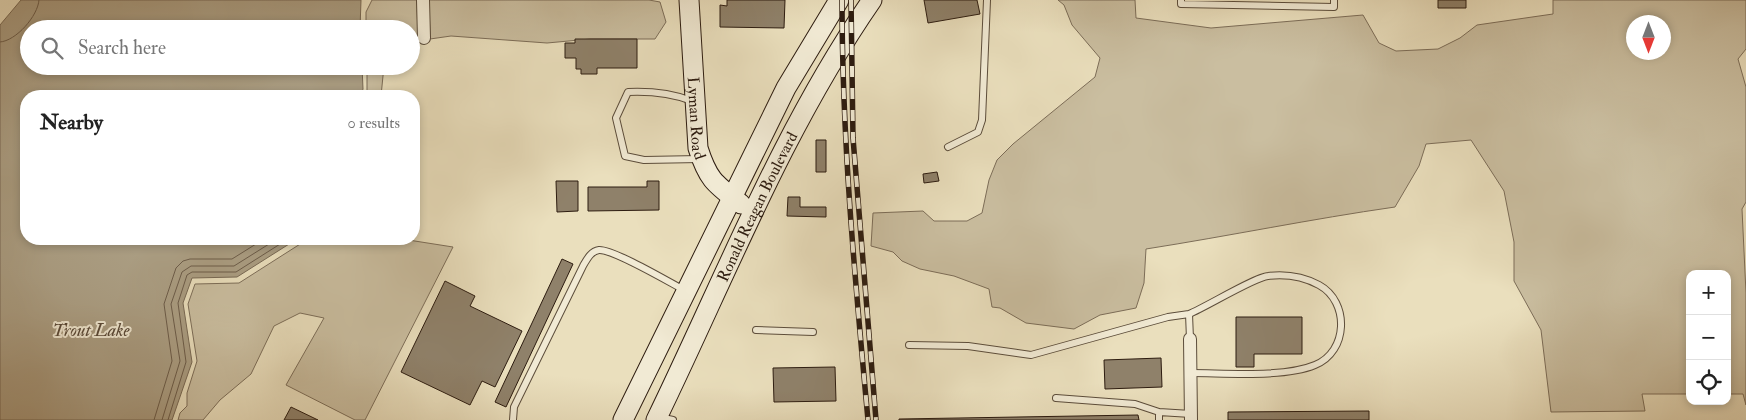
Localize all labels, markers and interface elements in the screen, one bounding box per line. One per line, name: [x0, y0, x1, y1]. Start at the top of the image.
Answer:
north arrow: [1626, 15, 1671, 60]
search box: [20, 20, 420, 75]
icon: search: [38, 34, 66, 62]
text: Search here: [78, 36, 166, 60]
street label: Lyman Road: [683, 76, 710, 162]
text: Nearby: [40, 109, 103, 136]
text: 0 results: [347, 113, 400, 133]
street label: Ronald Reagan Boulevard: [713, 128, 802, 285]
map controls: [1686, 270, 1731, 405]
button: +: [1686, 270, 1731, 315]
button: −: [1686, 315, 1731, 360]
water label: Trout Lake: [53, 319, 130, 342]
button: locate: [1686, 360, 1731, 405]

